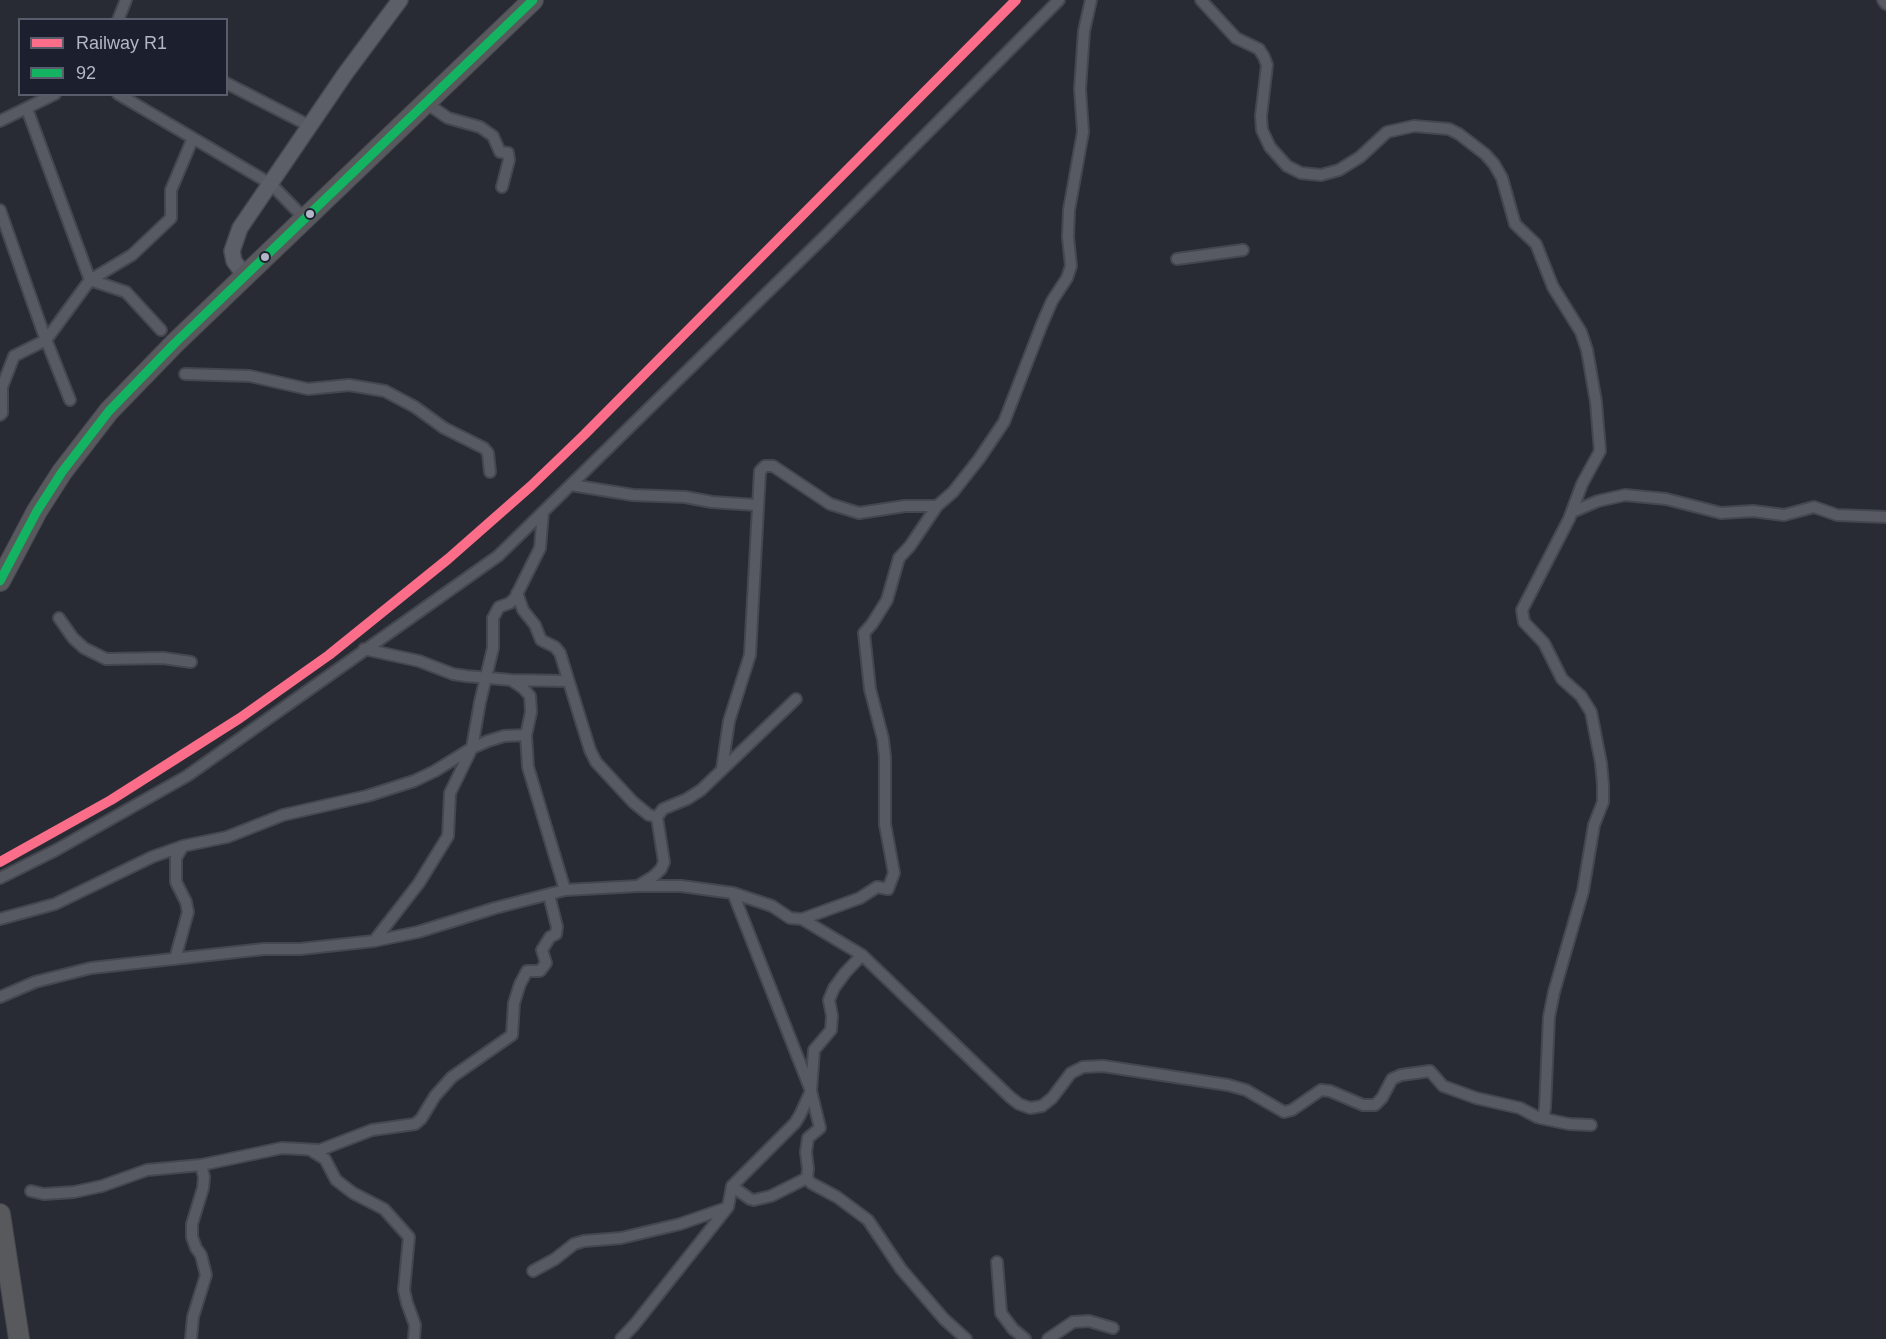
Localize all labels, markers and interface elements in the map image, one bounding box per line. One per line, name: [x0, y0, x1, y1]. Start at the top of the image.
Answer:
legend: [18, 18, 228, 96]
text: Railway R1: [76, 33, 167, 53]
text: 92: [76, 63, 96, 83]
unlabelled marker: [304, 208, 316, 220]
unlabelled marker: [259, 251, 271, 263]

